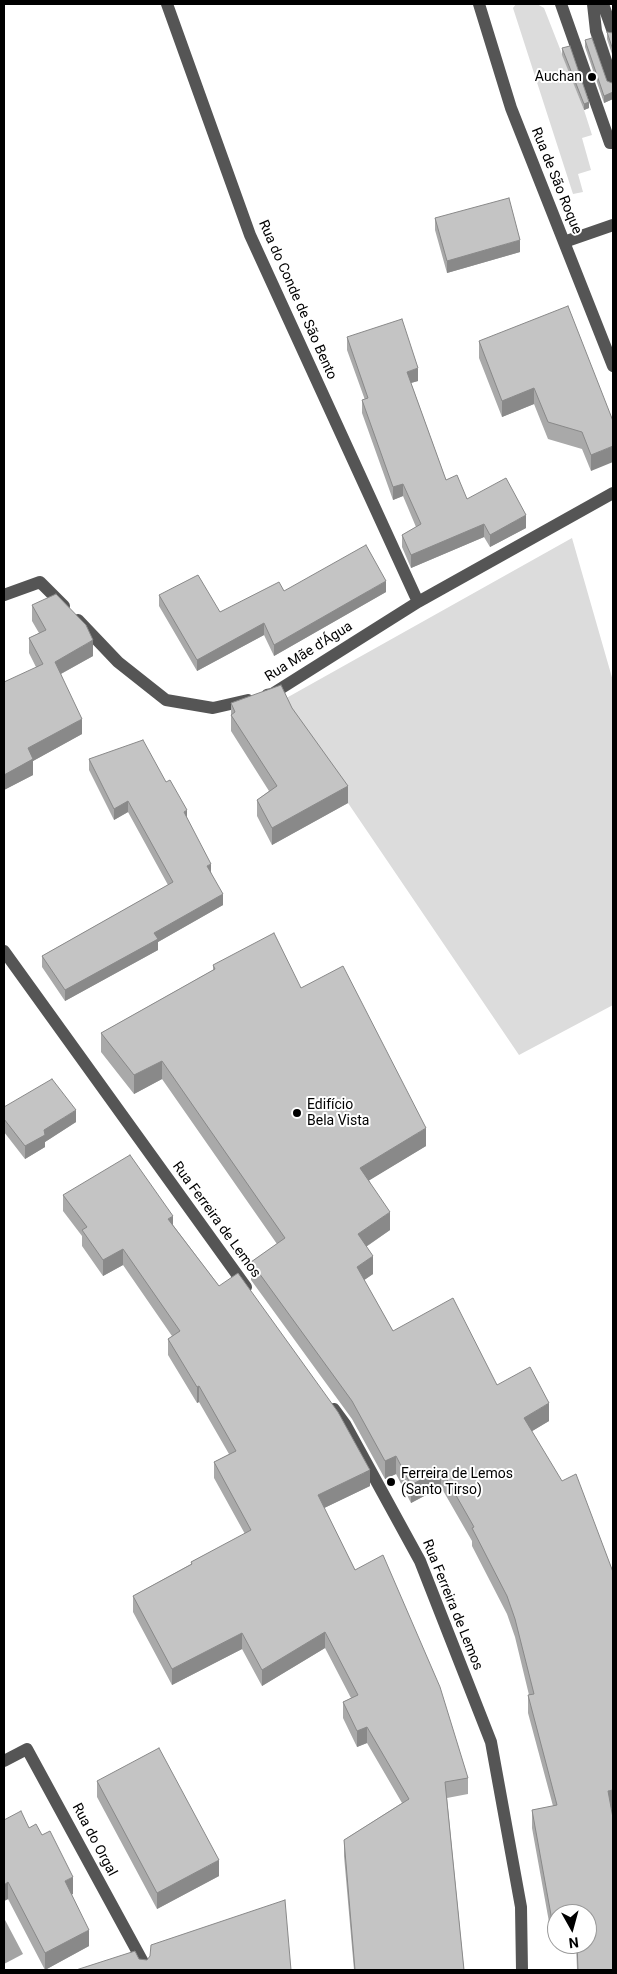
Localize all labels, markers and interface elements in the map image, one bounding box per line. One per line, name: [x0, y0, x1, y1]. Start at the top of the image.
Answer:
place label: Auchan: [535, 69, 582, 85]
marker: Auchan: [586, 71, 598, 83]
street label: Rua de São Roque: [527, 125, 585, 237]
street label: Rua do Conde de São Bento: [254, 218, 340, 382]
street label: Rua Mãe d'Água: [262, 618, 356, 686]
place label: Edifício Bela Vista: [307, 1097, 369, 1130]
marker: Edifício Bela Vista: [291, 1107, 303, 1119]
street label: Rua Ferreira de Lemos: [168, 1159, 264, 1281]
place label: Ferreira de Lemos (Santo Tirso): [401, 1466, 513, 1498]
marker: Ferreira de Lemos (Santo Tirso): [385, 1476, 397, 1488]
street label: Rua Ferreira de Lemos: [418, 1537, 486, 1673]
street label: Rua do Orgal: [68, 1801, 120, 1879]
north arrow: [547, 1904, 597, 1954]
text: N: [568, 1934, 580, 1951]

